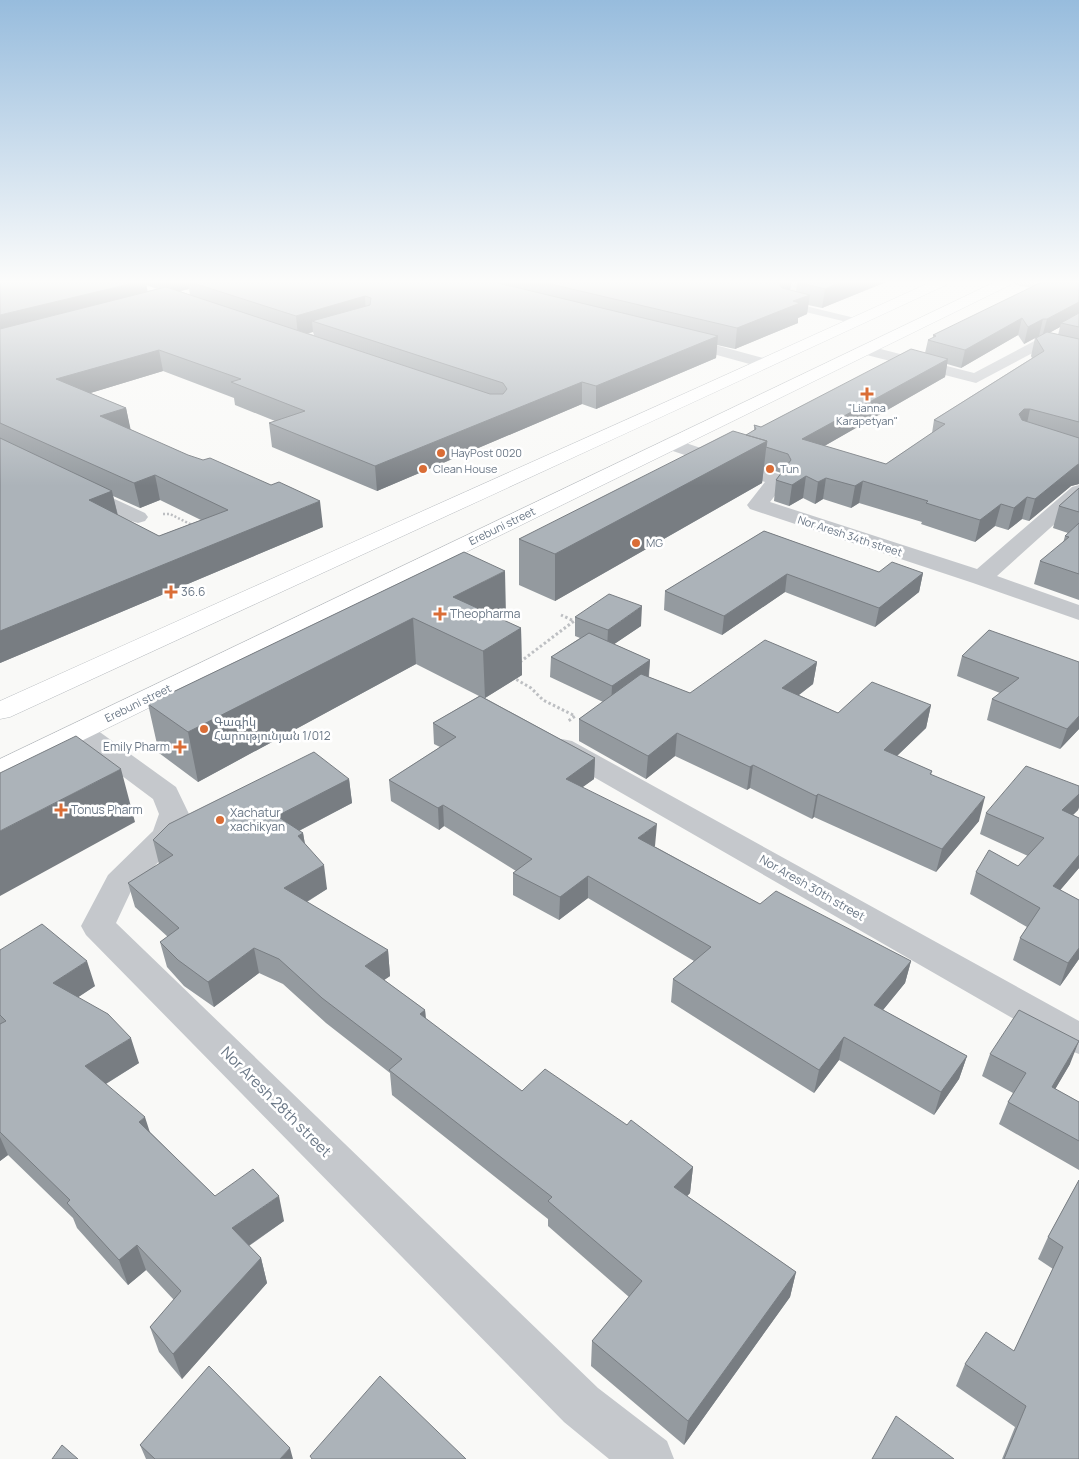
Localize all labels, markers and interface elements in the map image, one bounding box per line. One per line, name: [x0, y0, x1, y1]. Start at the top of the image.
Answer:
marker: "Lianna Karapetyan": [861, 388, 873, 400]
place label: "Lianna Karapetyan": [836, 400, 898, 428]
place label: HayPost 0020: [451, 445, 522, 460]
marker: HayPost 0020: [435, 447, 447, 459]
place label: Clean House: [433, 461, 498, 476]
place label: Tun: [780, 461, 799, 476]
marker: Clean House: [417, 463, 429, 475]
marker: Tun: [764, 463, 776, 475]
street label: Erebuni street: [466, 503, 538, 548]
street label: Nor Aresh 34th street: [796, 512, 904, 559]
place label: MG: [646, 535, 663, 550]
marker: MG: [630, 537, 642, 549]
place label: 36.6: [181, 583, 206, 600]
marker: 36.6: [165, 586, 177, 598]
place label: Theopharma: [450, 605, 520, 622]
marker: Theopharma: [434, 608, 446, 620]
street label: Erebuni street: [102, 680, 174, 725]
place label: Գագիկ Հարությունյան 1/012: [214, 713, 331, 744]
marker: Գագիկ Հարությունյան 1/012: [198, 723, 210, 735]
place label: Emily Pharm: [103, 738, 170, 755]
marker: Emily Pharm: [174, 741, 186, 753]
place label: Tonus Pharm: [71, 801, 143, 818]
marker: Tonus Pharm: [55, 804, 67, 816]
place label: Xachatur xachikyan: [230, 804, 285, 835]
marker: Xachatur xachikyan: [214, 814, 226, 826]
street label: Nor Aresh 30th street: [756, 850, 868, 925]
street label: Nor Aresh 28th street: [216, 1042, 336, 1162]

